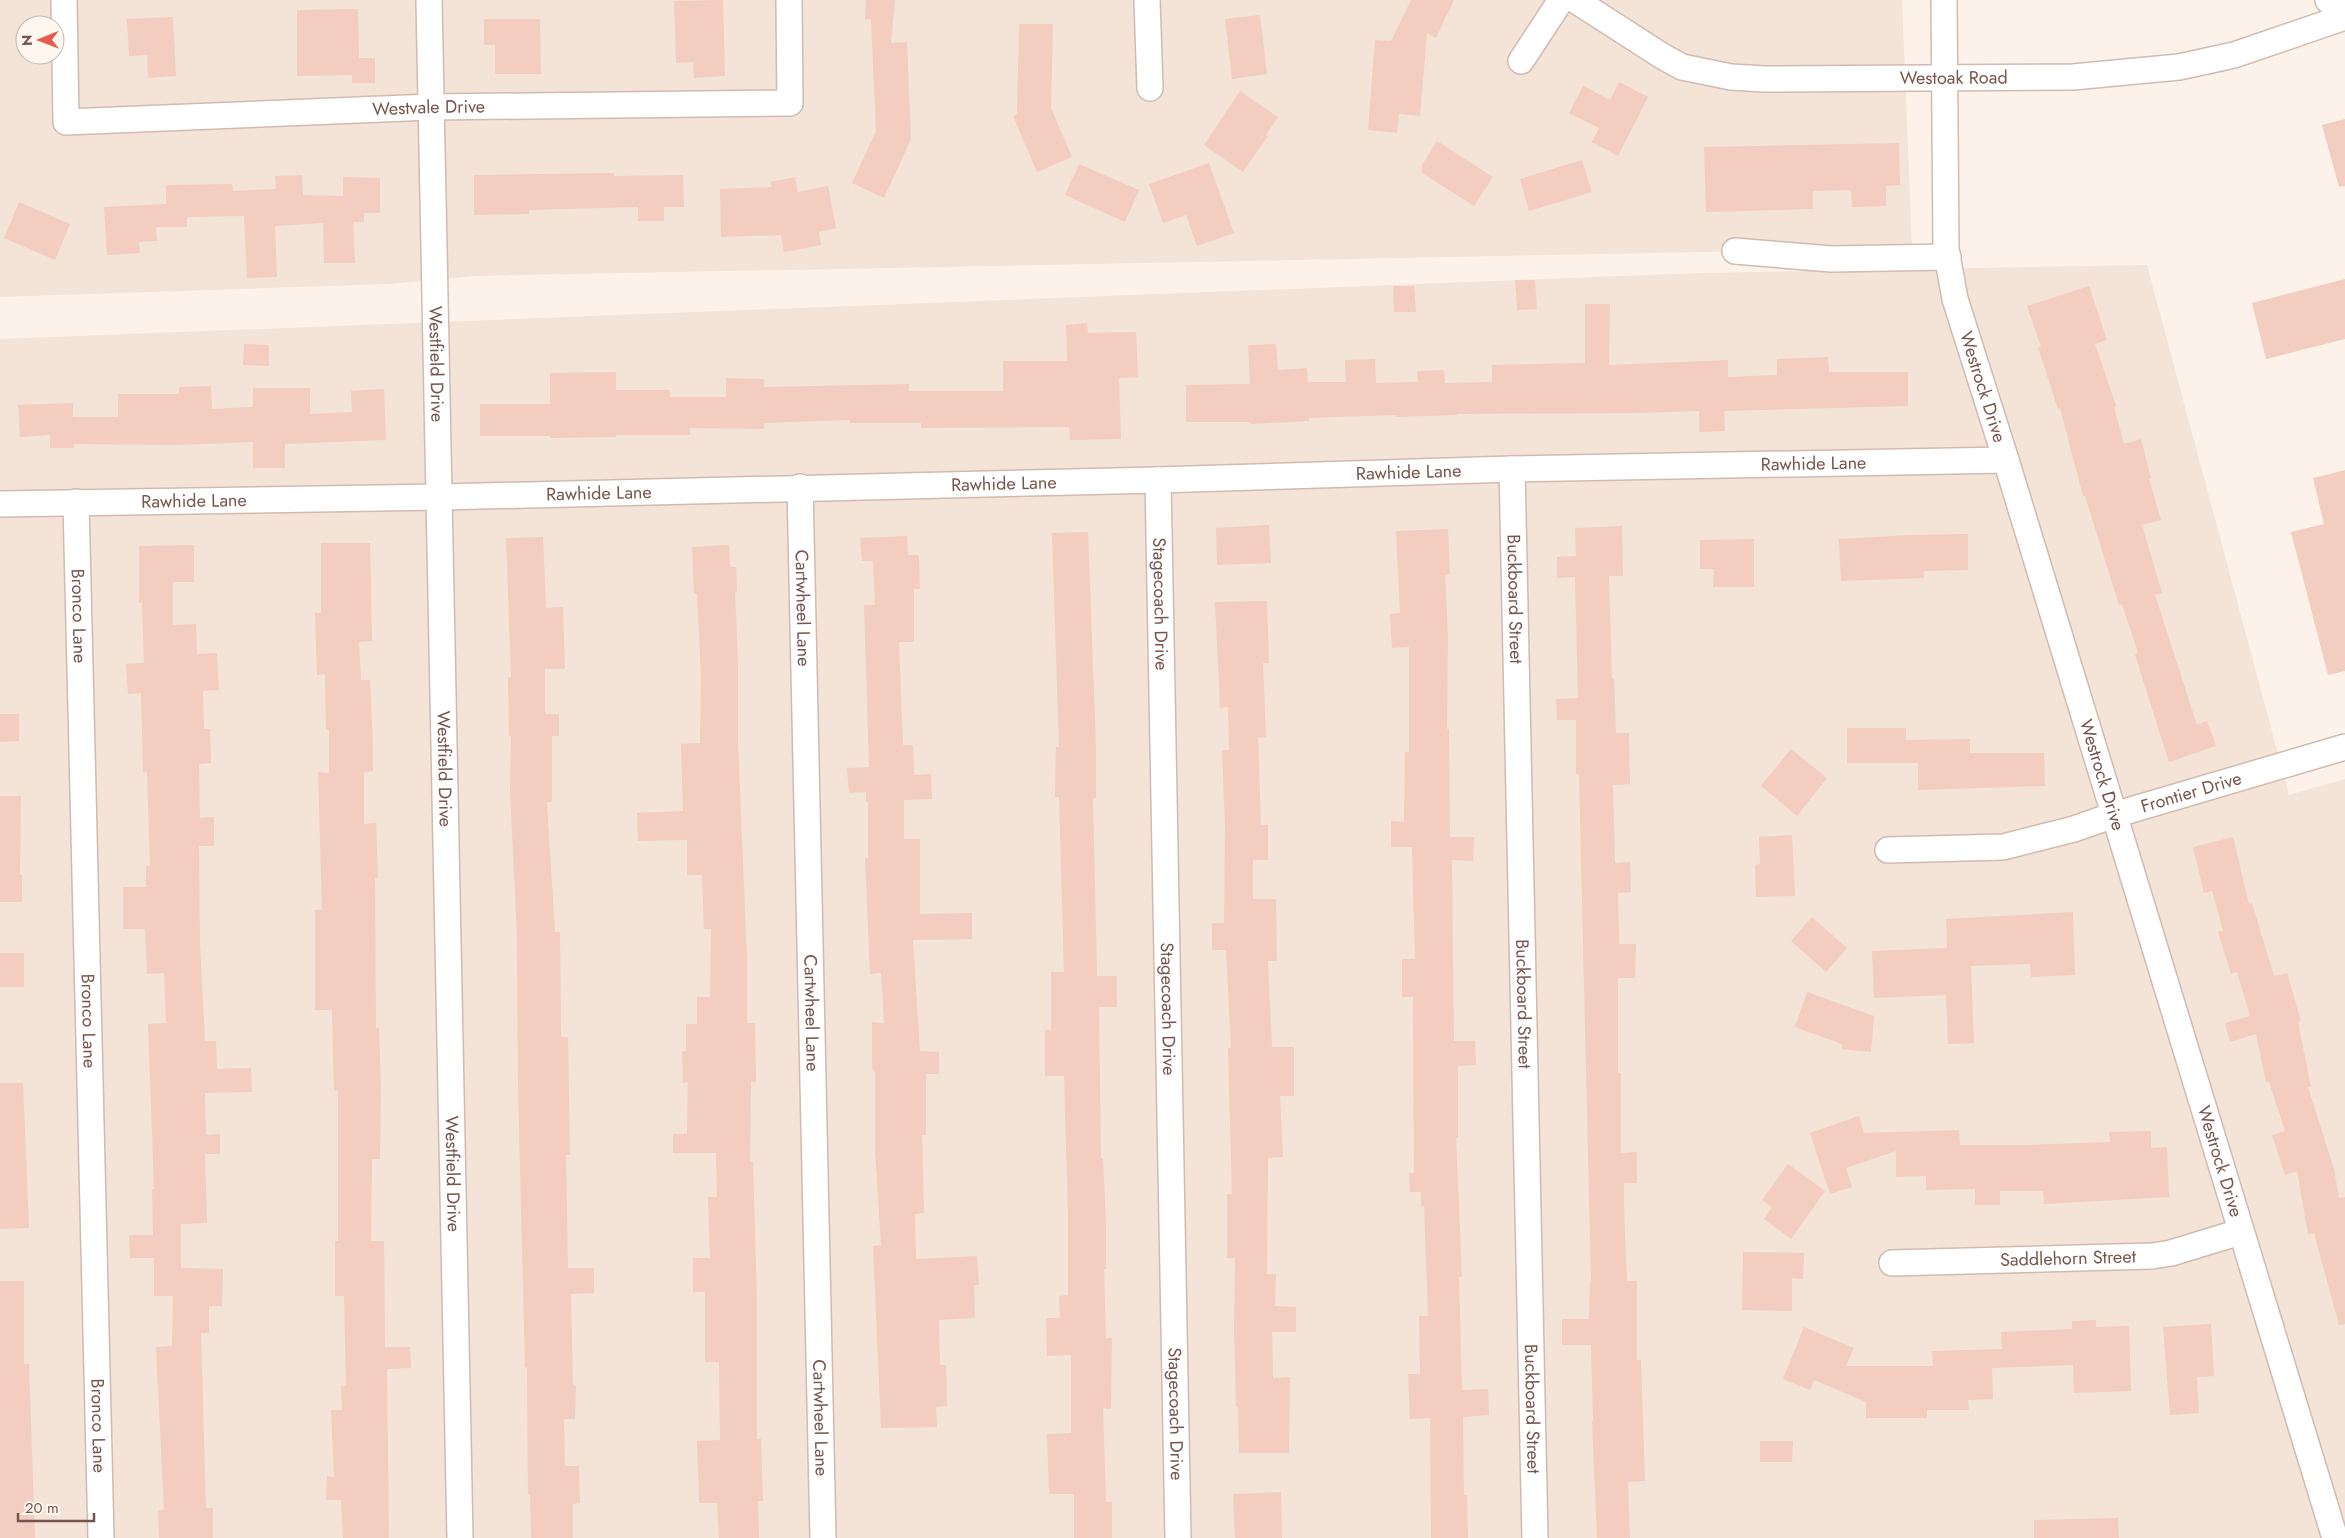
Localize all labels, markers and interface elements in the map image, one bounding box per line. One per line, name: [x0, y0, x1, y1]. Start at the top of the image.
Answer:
north arrow: [15, 15, 65, 65]
text: N: [17, 34, 37, 46]
street label: Westoak Road: [1900, 64, 2008, 91]
street label: Westvale Drive: [372, 93, 485, 122]
street label: Westfield Drive: [422, 306, 451, 422]
street label: Westrock Drive: [1953, 328, 2013, 446]
street label: Rawhide Lane: [1761, 450, 1867, 477]
street label: Rawhide Lane: [1355, 458, 1462, 487]
street label: Rawhide Lane: [951, 469, 1057, 498]
street label: Rawhide Lane: [546, 479, 652, 508]
street label: Rawhide Lane: [141, 487, 247, 515]
street label: Buckboard Street: [1500, 534, 1529, 665]
street label: Stagecoach Drive: [1146, 537, 1175, 671]
street label: Cartwheel Lane: [788, 549, 817, 667]
street label: Bronco Lane: [65, 568, 93, 664]
street label: Westfield Drive: [430, 710, 459, 827]
street label: Westrock Drive: [2073, 716, 2131, 834]
street label: Frontier Drive: [2138, 765, 2245, 819]
street label: Buckboard Street: [1509, 939, 1538, 1070]
street label: Stagecoach Drive: [1154, 942, 1182, 1076]
street label: Cartwheel Lane: [797, 954, 826, 1072]
street label: Bronco Lane: [74, 973, 103, 1068]
street label: Westrock Drive: [2191, 1103, 2249, 1220]
street label: Westfield Drive: [438, 1115, 467, 1232]
street label: Saddlehorn Street: [2000, 1243, 2137, 1273]
street label: Buckboard Street: [1518, 1344, 1547, 1475]
street label: Stagecoach Drive: [1161, 1347, 1190, 1481]
street label: Cartwheel Lane: [806, 1359, 835, 1476]
street label: Bronco Lane: [84, 1378, 112, 1473]
scale bar: [18, 1490, 94, 1522]
text: 20 m: [25, 1497, 59, 1519]

